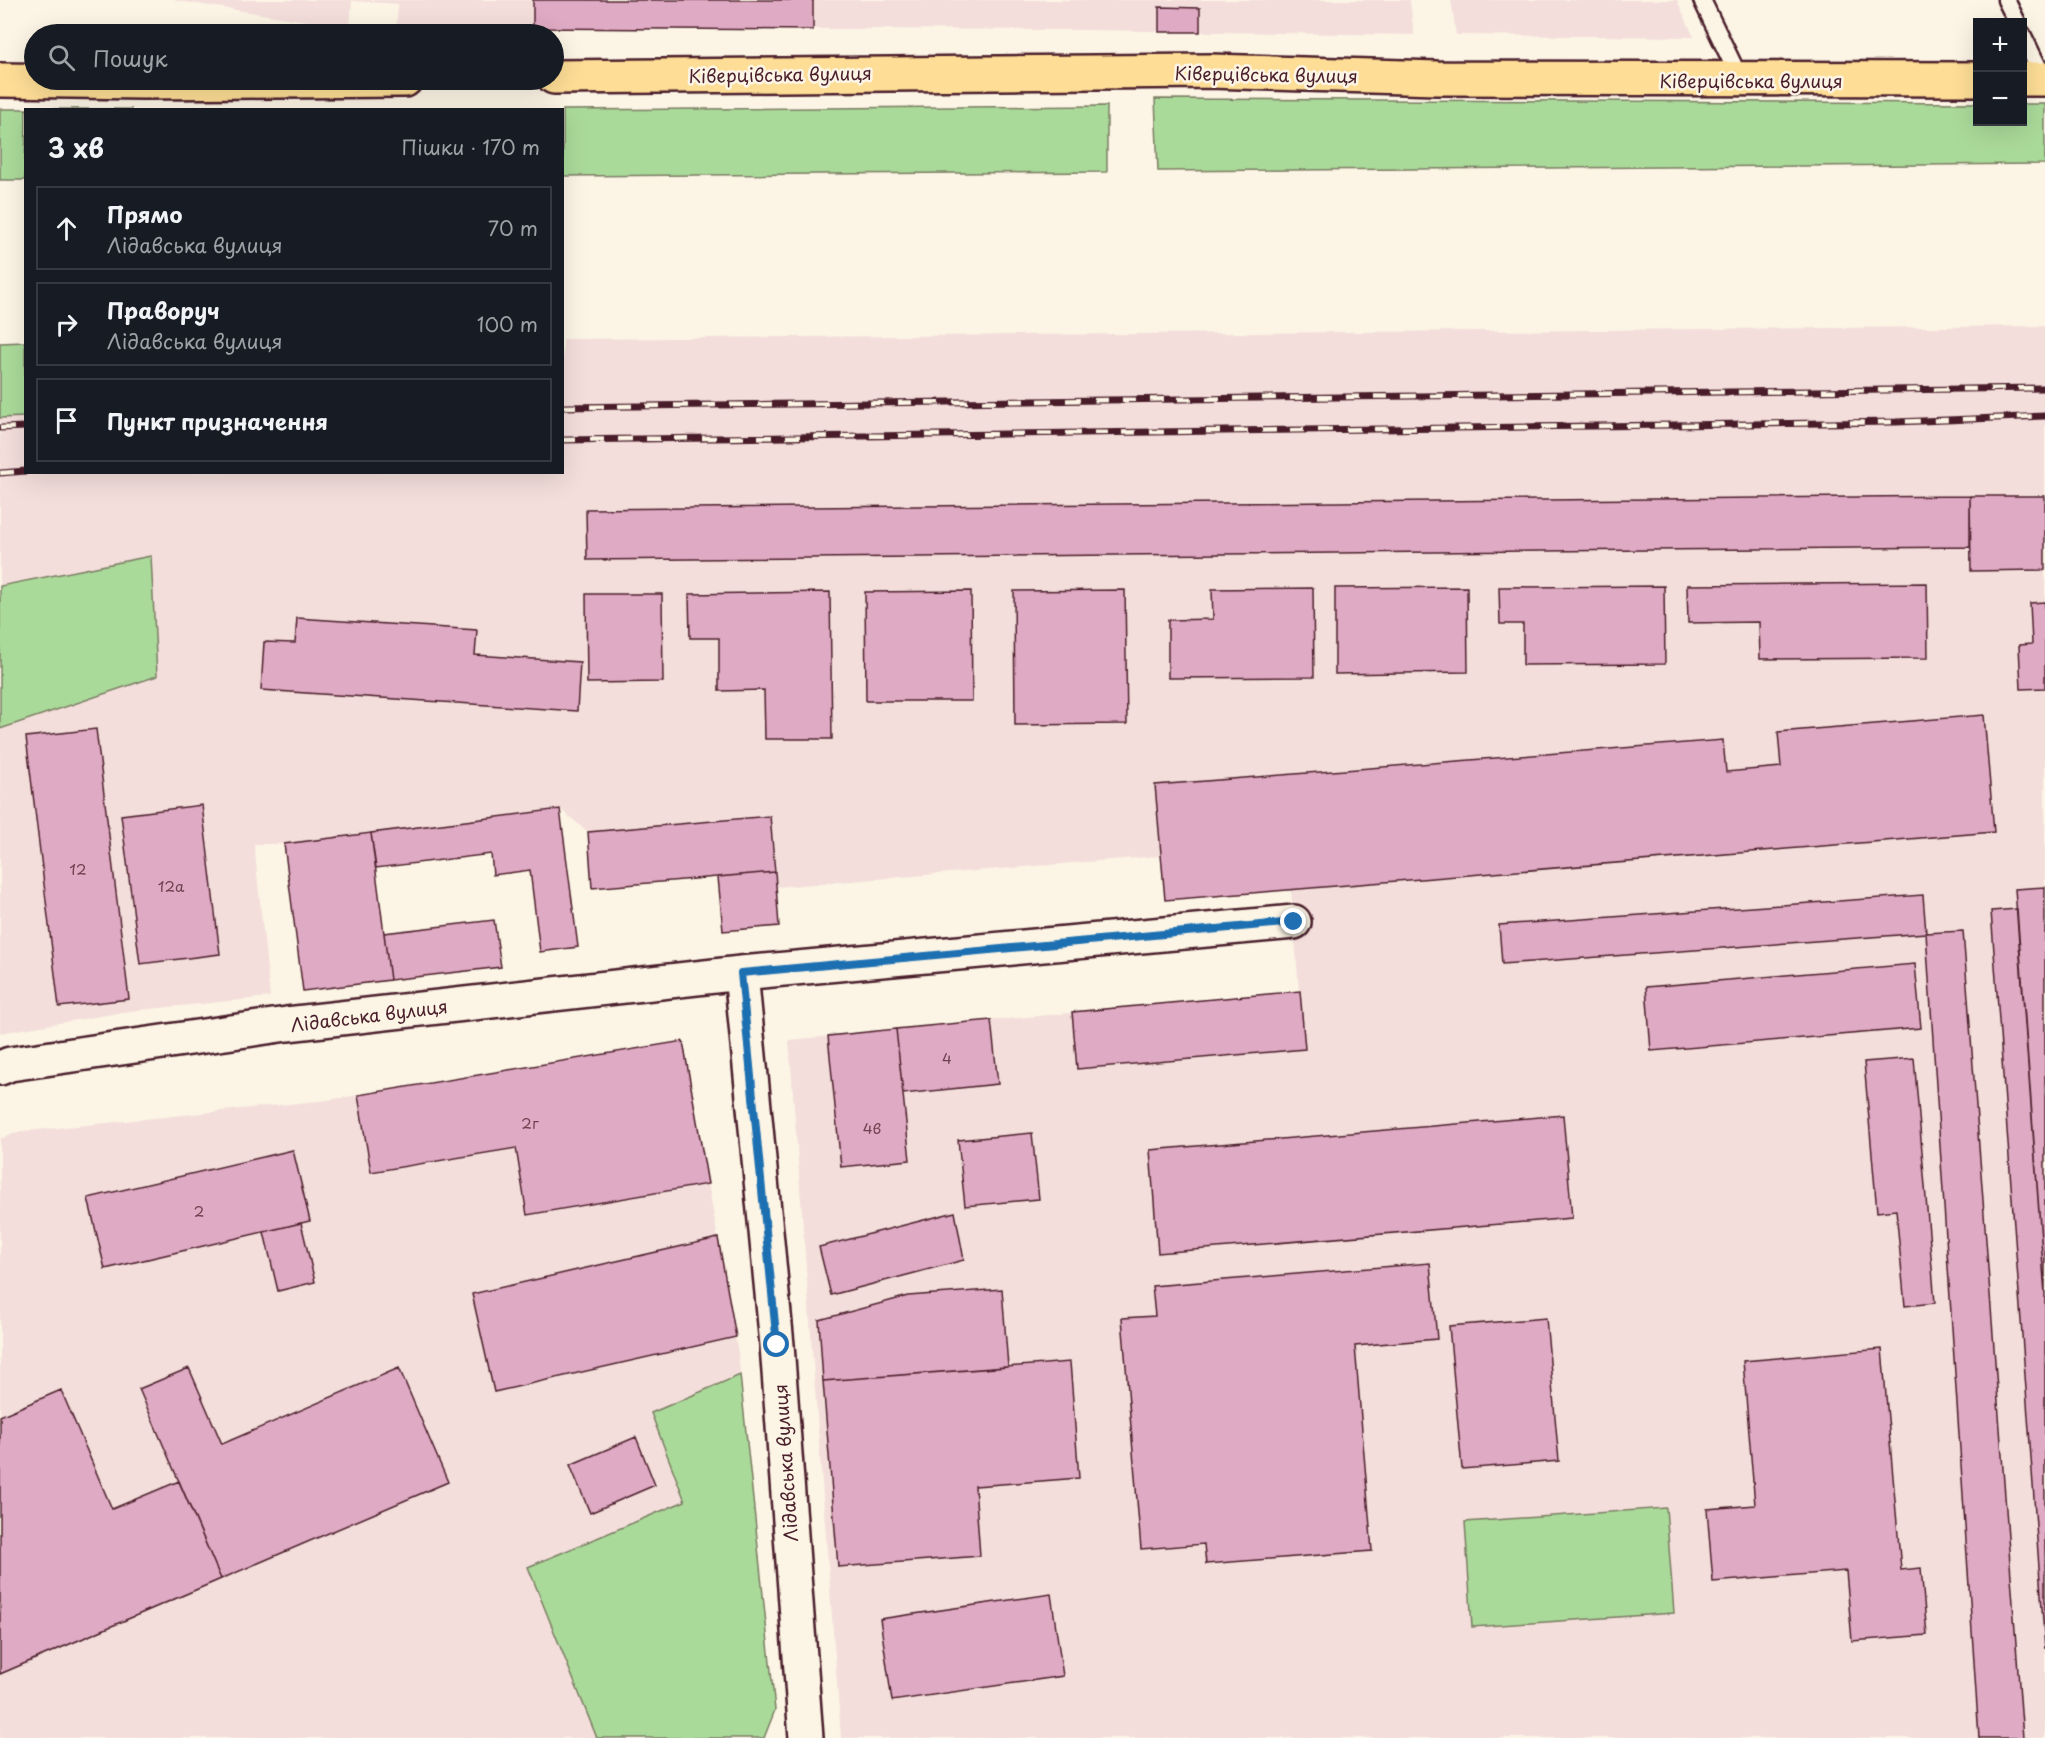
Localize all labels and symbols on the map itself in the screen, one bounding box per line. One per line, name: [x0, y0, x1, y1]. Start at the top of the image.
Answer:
street label: Ківерцівська вулиця: [688, 59, 872, 89]
street label: Ківерцівська вулиця: [1174, 59, 1358, 89]
street label: Ківерцівська вулиця: [1659, 67, 1843, 94]
house number: 12: [69, 857, 87, 880]
house number: 12а: [158, 874, 185, 897]
route end: [1280, 908, 1306, 934]
street label: Лідавська вулиця: [289, 992, 449, 1038]
house number: 4: [942, 1046, 952, 1069]
house number: 2г: [521, 1111, 539, 1134]
house number: 4в: [863, 1116, 881, 1139]
house number: 2: [194, 1199, 204, 1222]
route start: [763, 1331, 789, 1357]
street label: Лідавська вулиця: [766, 1383, 804, 1543]

